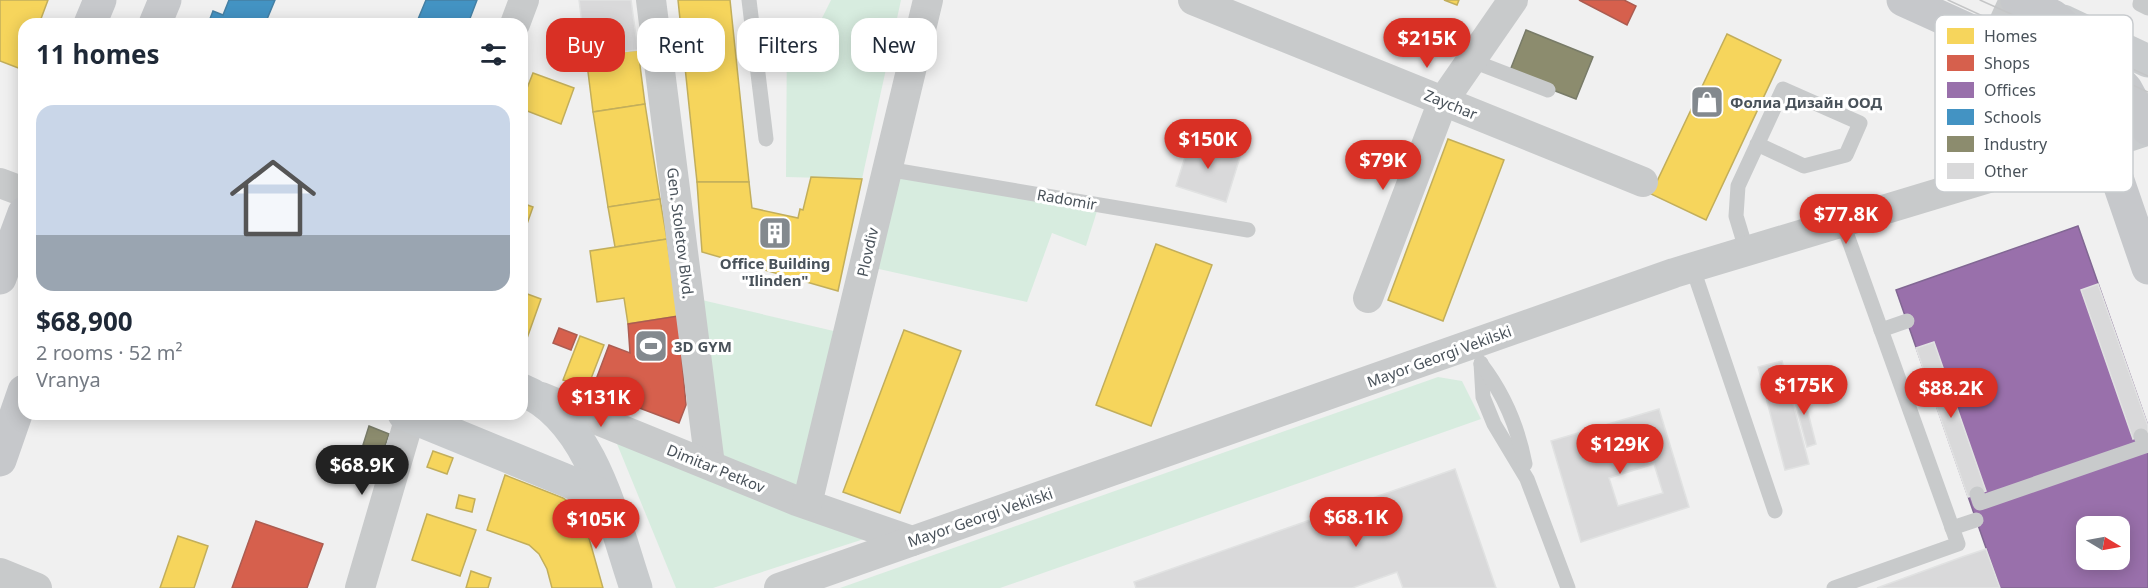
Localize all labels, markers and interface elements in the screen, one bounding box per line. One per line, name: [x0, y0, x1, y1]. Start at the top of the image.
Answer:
legend: [1935, 15, 2133, 192]
chip: Buy: [546, 18, 625, 72]
chip: Rent: [637, 18, 725, 72]
chip: Filters: [737, 18, 839, 72]
chip: New: [851, 18, 937, 72]
pin: $215K: [1385, 18, 1469, 69]
text: $215K: [1397, 24, 1457, 51]
text: Homes: [1984, 25, 2037, 47]
text: 11 homes: [36, 36, 160, 72]
icon: filters: [477, 38, 510, 71]
text: Shops: [1984, 52, 2030, 74]
text: Offices: [1984, 79, 2036, 101]
street label: Zaychar: [1421, 84, 1481, 124]
shop icon: Фолиа Дизайн ООД: [1689, 84, 1725, 120]
place label: Фолиа Дизайн ООД: [1730, 92, 1883, 112]
text: Schools: [1984, 106, 2042, 128]
pin: $150K: [1166, 119, 1250, 170]
text: $150K: [1178, 125, 1238, 152]
text: Industry: [1984, 133, 2048, 155]
pin: $79K: [1347, 140, 1419, 191]
icon: home: [219, 144, 327, 252]
text: $79K: [1359, 146, 1407, 173]
text: Other: [1984, 160, 2028, 182]
street label: Gen. Stoletov Blvd.: [663, 166, 699, 300]
street label: Radomir: [1036, 184, 1098, 214]
pin: $77.8K: [1797, 194, 1895, 245]
text: $77.8K: [1814, 200, 1878, 227]
building icon: Office Building "Ilinden": [757, 215, 793, 251]
street label: Plovdiv: [852, 225, 882, 279]
place label: Office Building "Ilinden": [720, 253, 830, 290]
text: $68,900: [36, 303, 133, 339]
street label: Mayor Georgi Vekilski: [1364, 321, 1514, 391]
sports icon: 3D GYM: [633, 328, 669, 364]
place label: 3D GYM: [674, 336, 732, 356]
text: 2 rooms · 52 m²: [36, 339, 183, 366]
pin: $175K: [1762, 365, 1846, 416]
text: Vranya: [36, 366, 101, 393]
pin: $88.2K: [1902, 368, 2000, 419]
text: $175K: [1774, 371, 1834, 398]
text: $88.2K: [1919, 374, 1983, 401]
pin: $131K: [559, 377, 643, 428]
text: $131K: [571, 383, 631, 410]
pin: $129K: [1578, 424, 1662, 475]
text: $129K: [1590, 430, 1650, 457]
street label: Dimitar Petkov: [664, 439, 768, 497]
pin: $68.9K: [313, 445, 411, 496]
text: $68.9K: [330, 451, 394, 478]
street label: Mayor Georgi Vekilski: [905, 483, 1055, 551]
pin: $68.1K: [1307, 497, 1405, 548]
pin: $105K: [554, 499, 638, 550]
text: $68.1K: [1324, 503, 1388, 530]
text: $105K: [566, 505, 626, 532]
north arrow: [2076, 516, 2130, 570]
map controls: [2076, 516, 2130, 570]

